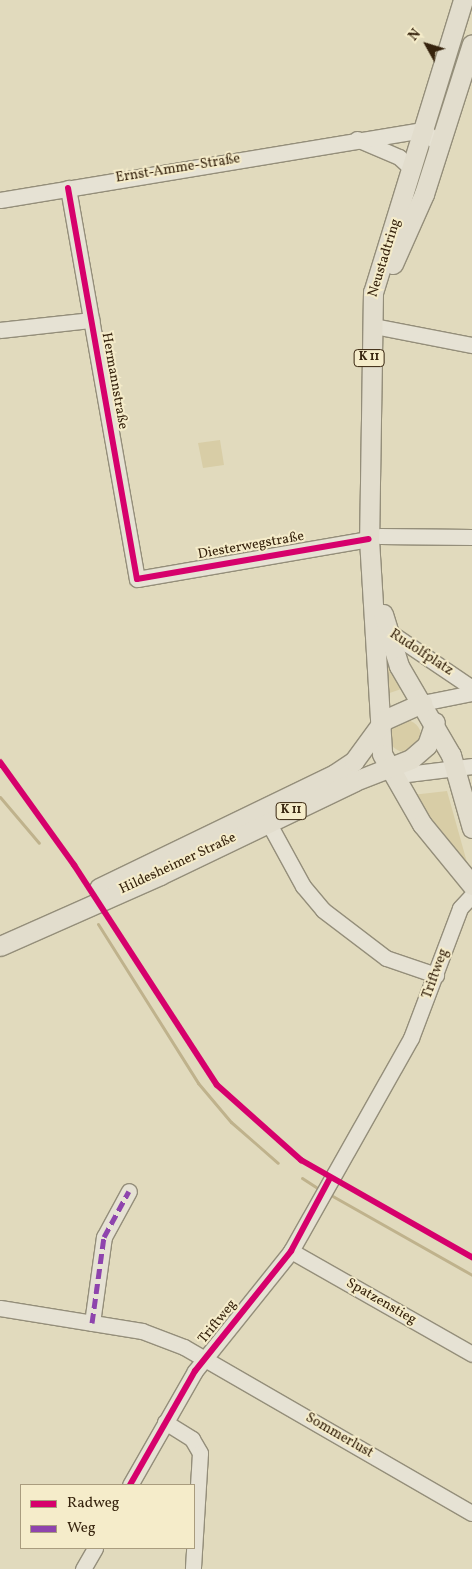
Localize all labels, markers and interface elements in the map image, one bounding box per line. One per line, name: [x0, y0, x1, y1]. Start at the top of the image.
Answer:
north arrow: [402, 20, 452, 70]
text: N: [404, 25, 426, 45]
street label: Ernst-Amme-Straße: [115, 151, 241, 187]
street label: Neustadtring: [365, 217, 405, 299]
street label: Hermannstraße: [97, 331, 131, 431]
road number: K 11: [353, 348, 385, 368]
street label: Diesterwegstraße: [197, 528, 305, 564]
street label: Rudolfplatz: [386, 626, 456, 680]
road number: K 11: [275, 801, 307, 820]
street label: Hildesheimer Straße: [117, 830, 239, 898]
street label: Triftweg: [419, 947, 453, 1001]
street label: Spatzenstieg: [343, 1275, 419, 1329]
street label: Triftweg: [195, 1297, 241, 1347]
street label: Sommerlust: [302, 1410, 376, 1462]
legend: [20, 1484, 195, 1549]
text: Radweg: [67, 1493, 119, 1514]
text: Weg: [67, 1518, 96, 1539]

